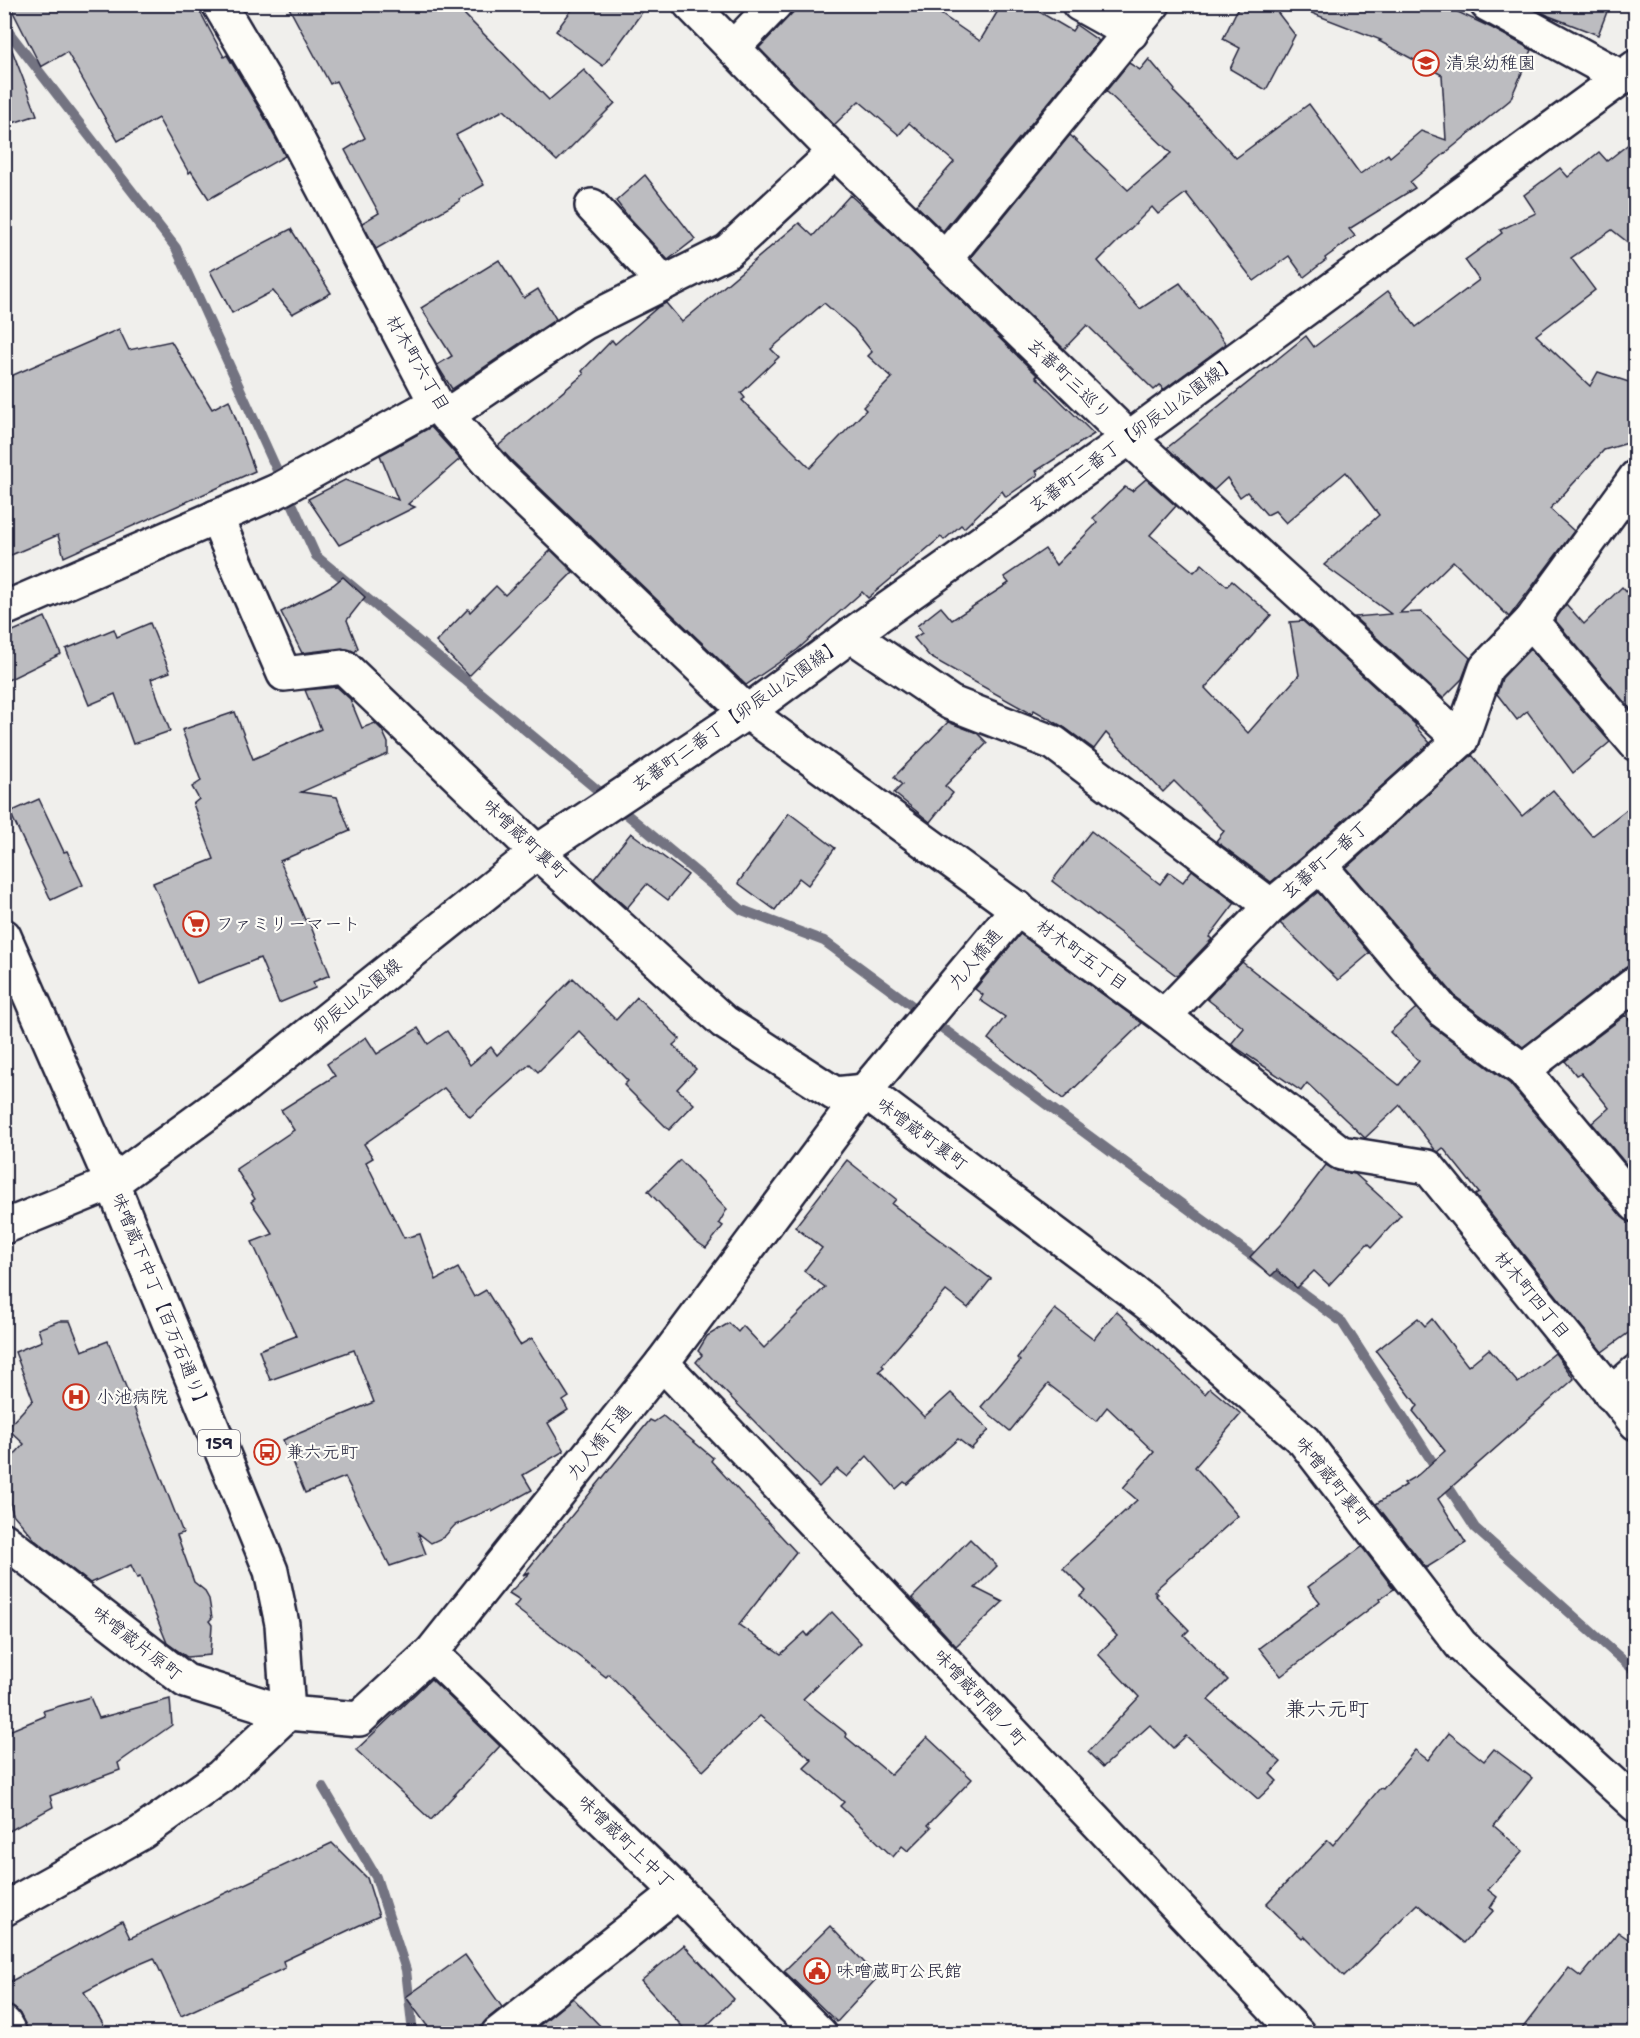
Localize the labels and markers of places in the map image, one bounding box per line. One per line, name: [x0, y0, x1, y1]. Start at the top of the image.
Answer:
school or university icon: 清泉幼稚園: [1411, 48, 1441, 78]
place label: 清泉幼稚園: [1446, 51, 1536, 75]
supermarket icon: ファミリーマート: [181, 909, 211, 939]
place label: ファミリーマート: [216, 912, 360, 936]
hospital icon: 小池病院: [61, 1382, 91, 1412]
place label: 小池病院: [96, 1385, 168, 1409]
bus stop icon: 兼六元町: [252, 1437, 282, 1467]
place label: 兼六元町: [286, 1440, 358, 1464]
public building icon: 味噌蔵町公民館: [802, 1956, 832, 1986]
place label: 味噌蔵町公民館: [836, 1959, 962, 1983]

